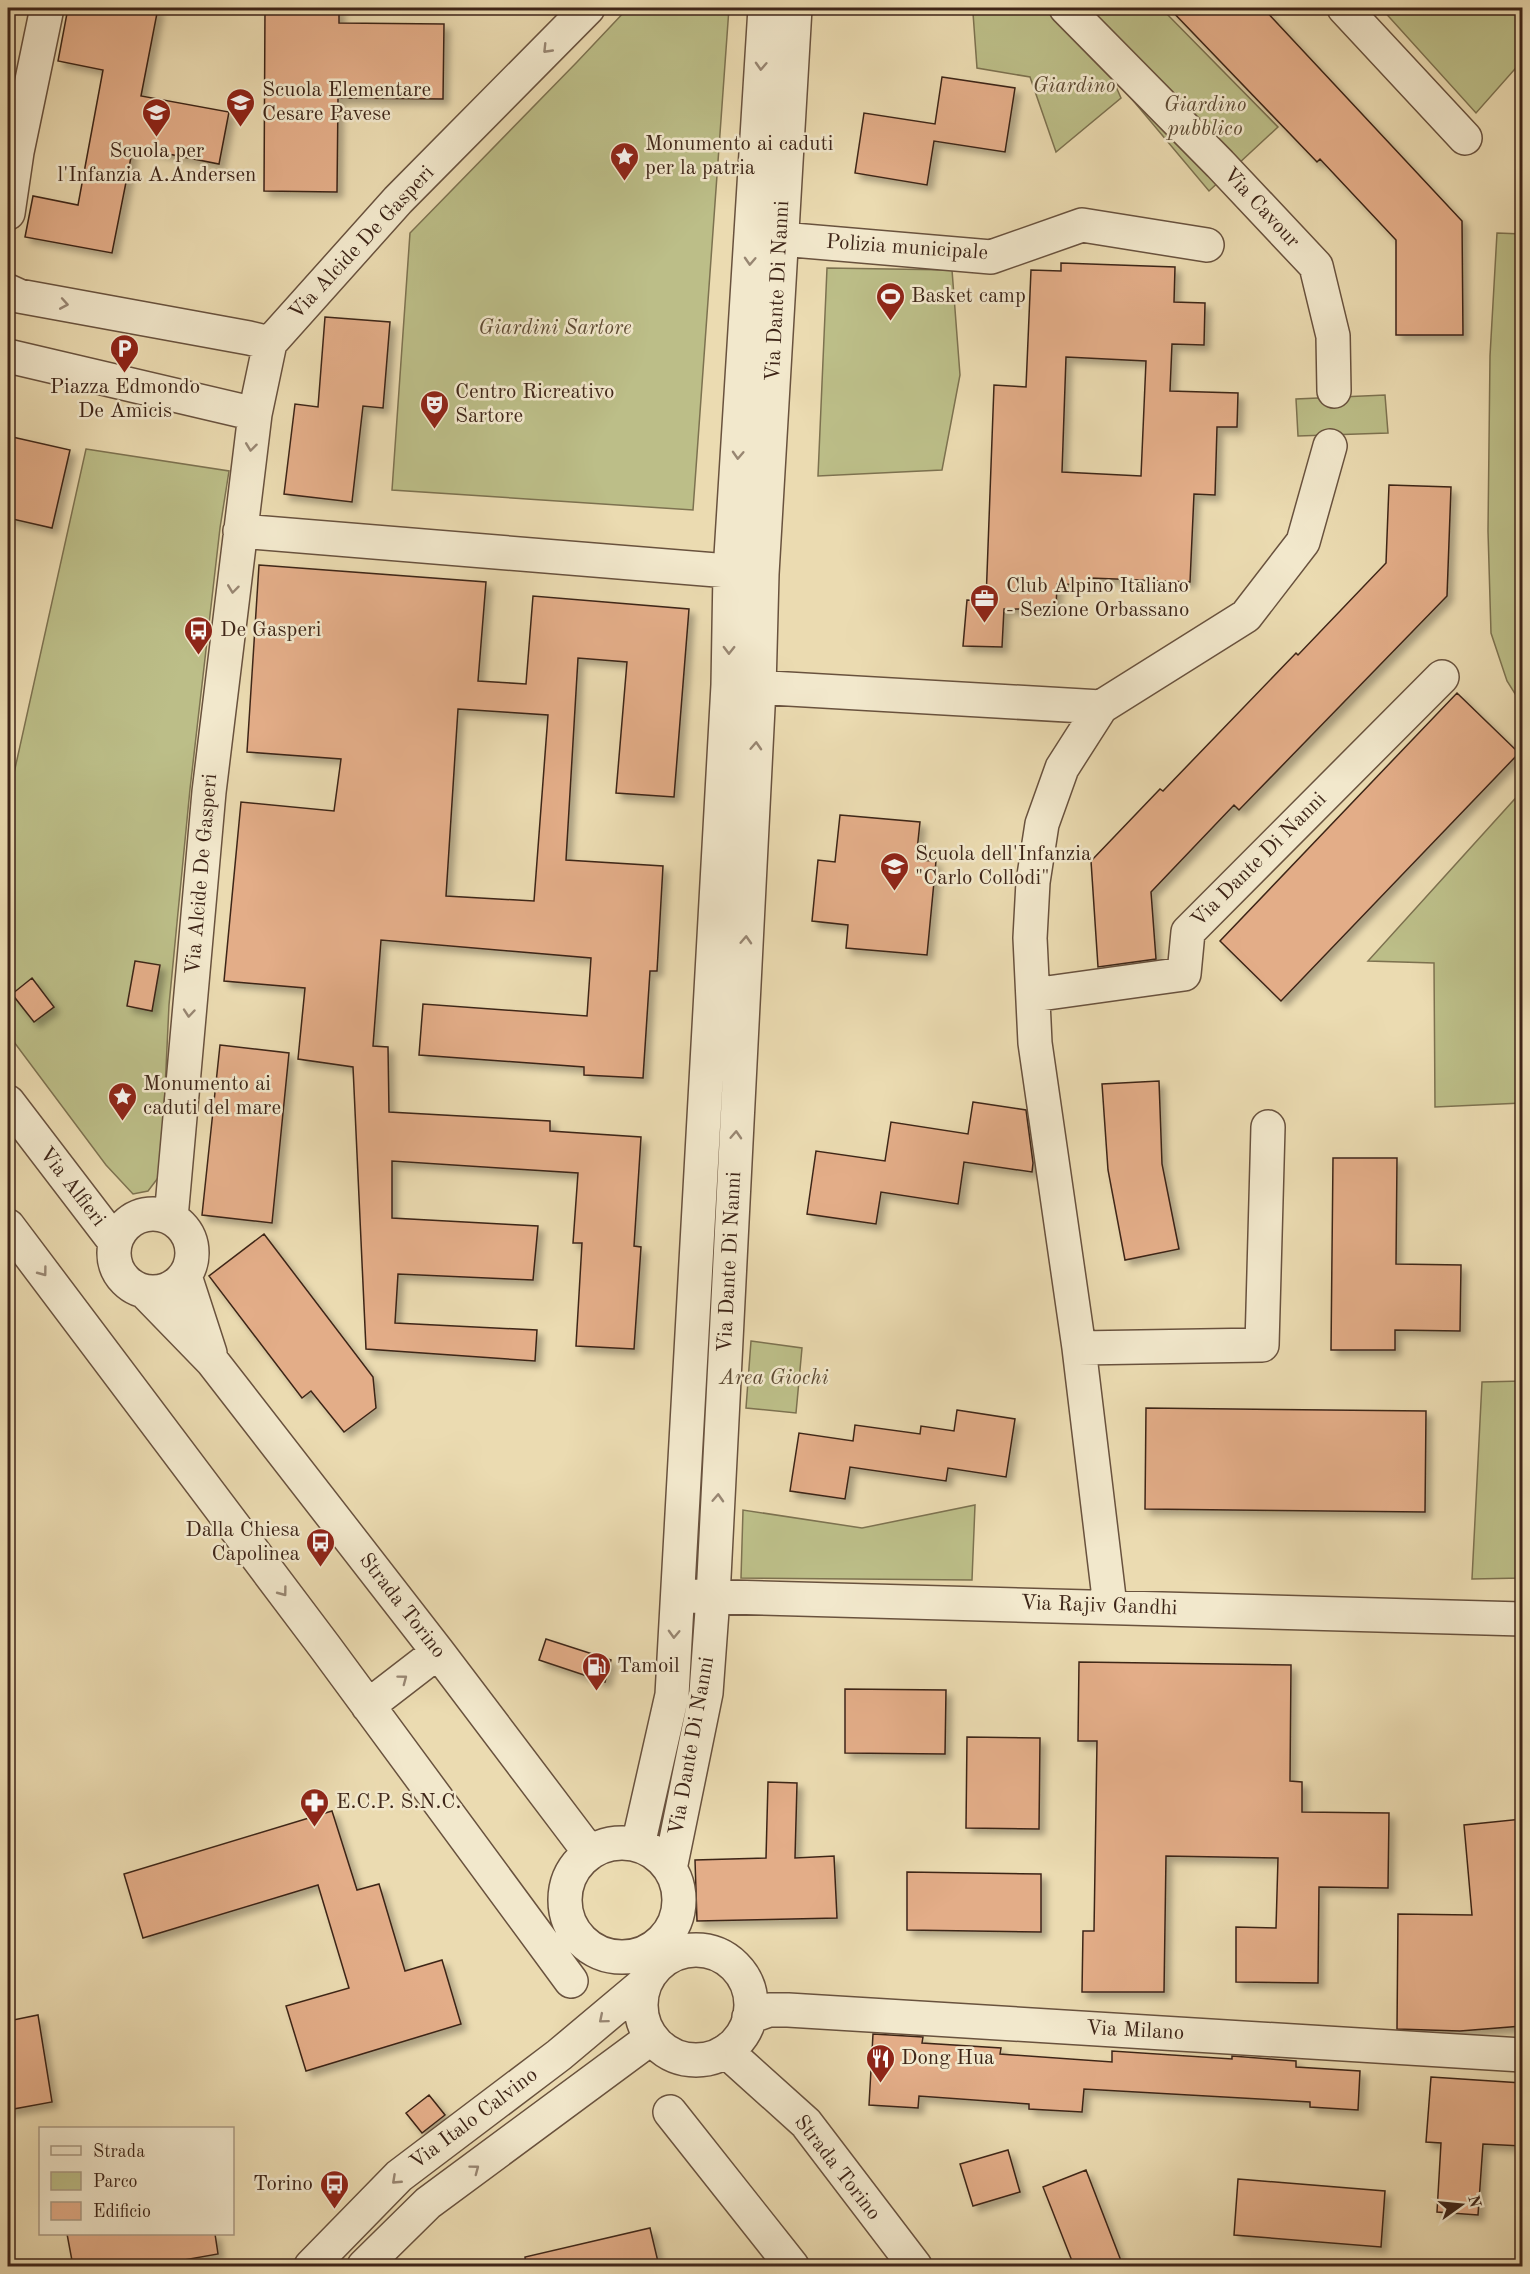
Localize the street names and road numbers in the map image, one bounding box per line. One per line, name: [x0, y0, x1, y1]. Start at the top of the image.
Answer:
street label: Via Alcide De Gasperi: [286, 162, 438, 324]
street label: Via Cavour: [1219, 164, 1303, 253]
street label: Via Dante Di Nanni: [763, 200, 793, 382]
street label: Polizia municipale: [825, 232, 989, 264]
street label: Via Alcide De Gasperi: [183, 773, 221, 975]
street label: Via Dante Di Nanni: [1188, 789, 1330, 931]
street label: Via Alfieri: [35, 1143, 109, 1231]
street label: Via Dante Di Nanni: [715, 1171, 745, 1353]
street label: Strada Torino: [355, 1550, 449, 1662]
street label: Via Rajiv Gandhi: [1020, 1593, 1178, 1619]
street label: Via Dante Di Nanni: [666, 1655, 718, 1837]
street label: Via Milano: [1085, 2018, 1185, 2044]
street label: Via Italo Calvino: [406, 2064, 542, 2174]
street label: Strada Torino: [790, 2112, 884, 2224]

